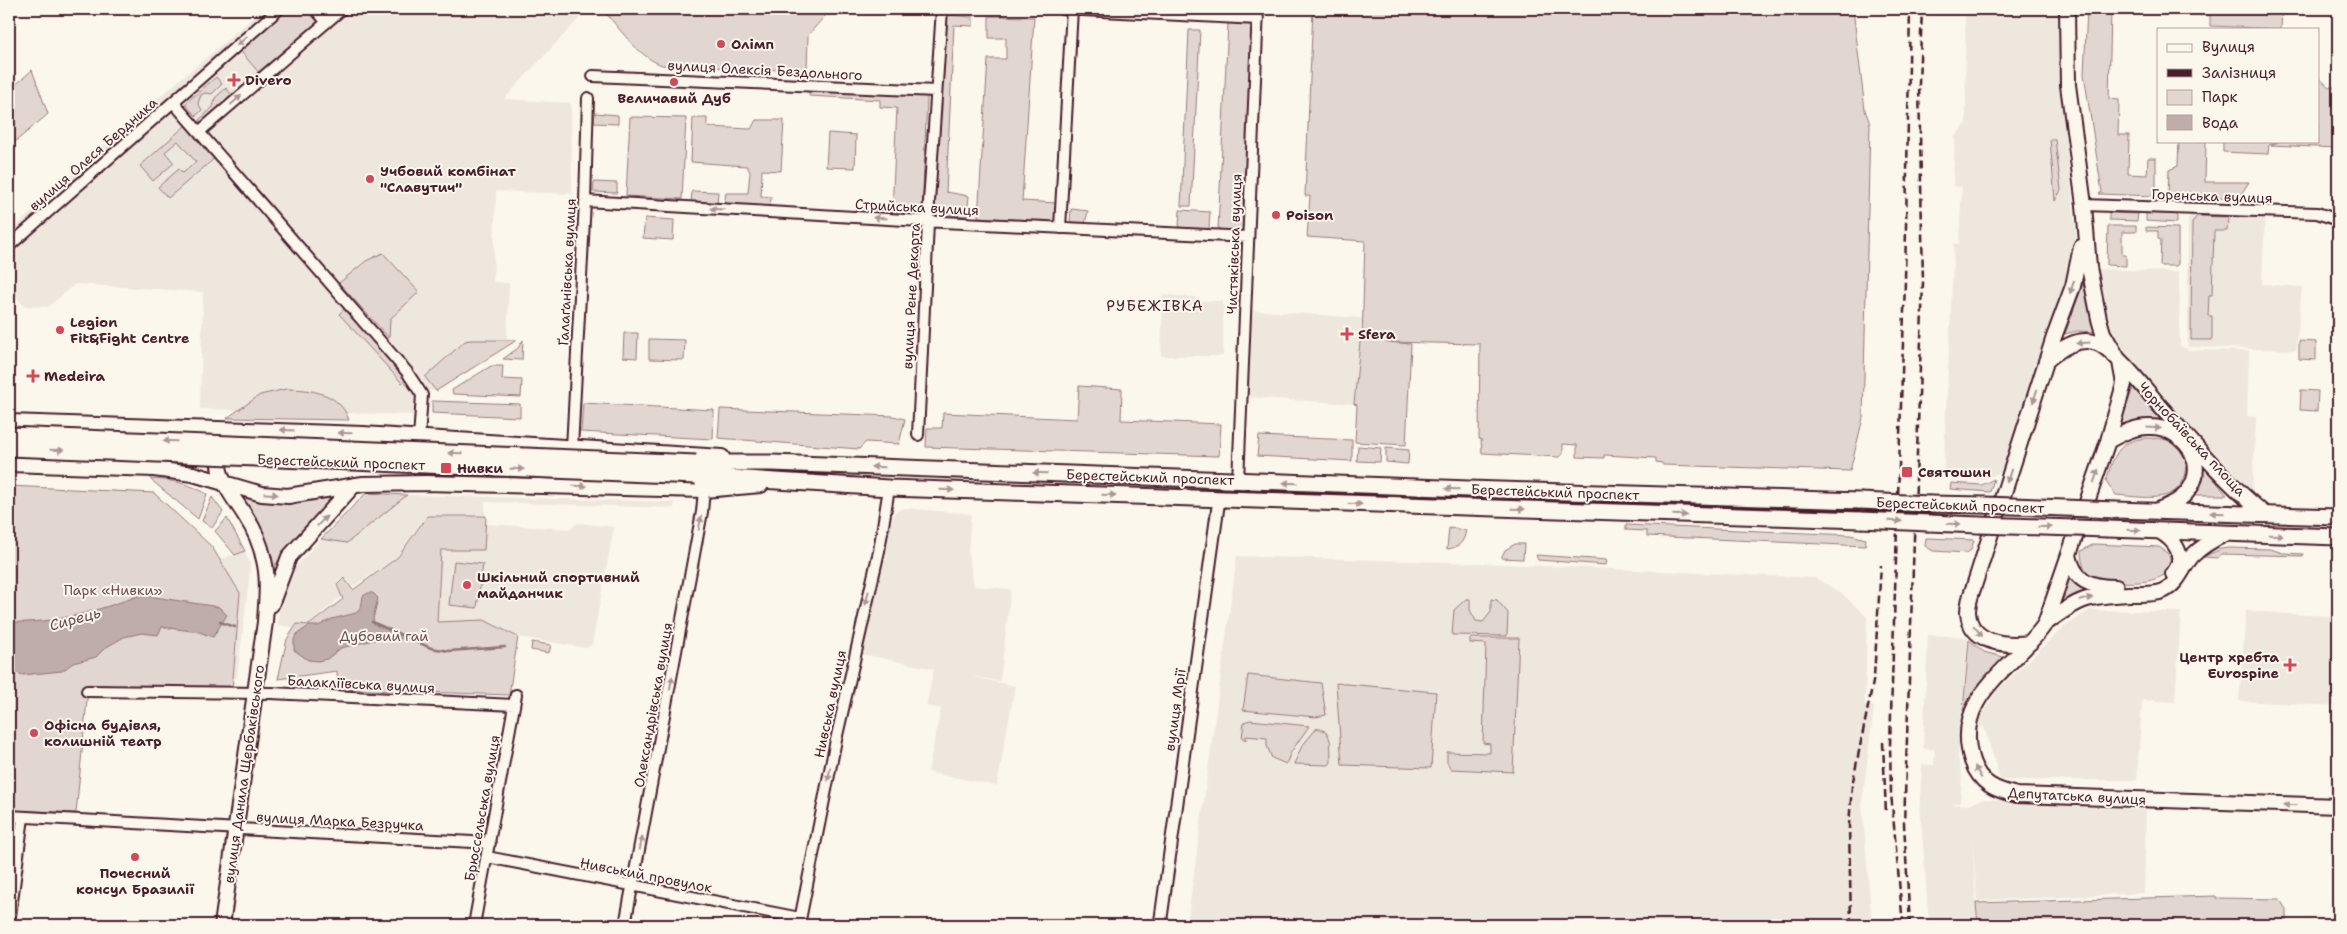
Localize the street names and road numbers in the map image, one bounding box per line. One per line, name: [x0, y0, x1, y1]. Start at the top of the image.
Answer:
street label: вулиця Олексія Бездольного: [667, 56, 863, 84]
street label: вулиця Олеся Бердника: [25, 93, 161, 215]
street label: Чистяківська вулиця: [1223, 173, 1245, 315]
street label: Горенська вулиця: [2151, 185, 2273, 207]
street label: Стрийська вулиця: [855, 195, 979, 219]
street label: Ґалаґанівська вулиця: [554, 198, 580, 346]
street label: вулиця Рене Декарта: [898, 222, 924, 370]
street label: Чорнобаївська площа: [2134, 378, 2250, 500]
street label: Берестейський проспект: [257, 450, 426, 474]
street label: Берестейський проспект: [1066, 465, 1235, 489]
street label: Берестейський проспект: [1471, 480, 1640, 504]
street label: Берестейський проспект: [1876, 493, 2045, 517]
street label: Олександрівська вулиця: [630, 621, 676, 789]
street label: Нивська вулиця: [810, 648, 850, 760]
street label: вулиця Данила Щербаківського: [220, 664, 268, 884]
street label: вулиця Мрії: [1160, 667, 1190, 752]
street label: Балакліївська вулиця: [287, 671, 435, 697]
street label: Брюссельська вулиця: [460, 733, 504, 883]
street label: Депутатська вулиця: [2007, 783, 2147, 809]
street label: вулиця Марка Безручка: [256, 808, 424, 834]
street label: Нивський провулок: [578, 853, 714, 897]

